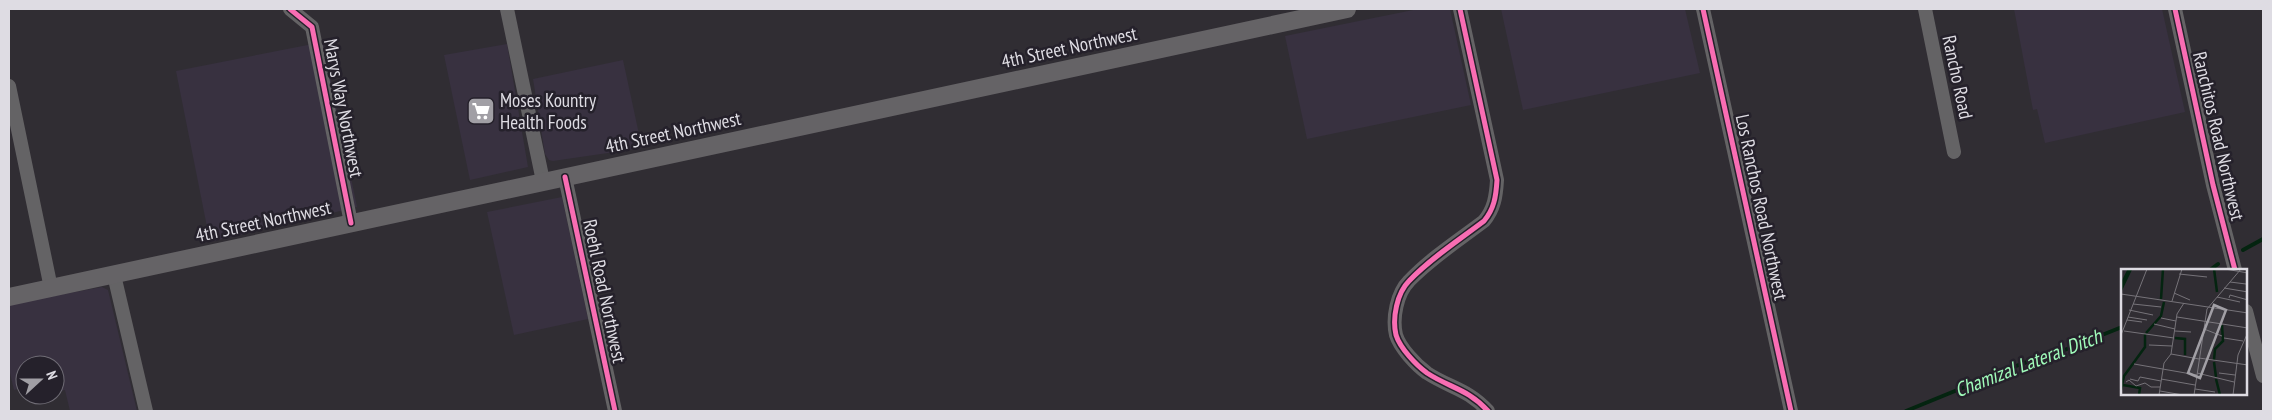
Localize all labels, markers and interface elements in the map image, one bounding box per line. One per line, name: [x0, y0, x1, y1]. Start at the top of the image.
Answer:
street label: 4th Street Northwest: [999, 21, 1140, 73]
street label: Rancho Road: [1937, 33, 1979, 121]
street label: Marys Way Northwest: [319, 37, 369, 180]
street label: Ranchitos Road Northwest: [2188, 49, 2250, 224]
place label: Moses Kountry Health Foods: [500, 88, 597, 134]
supermarket icon: Moses Kountry Health Foods: [466, 96, 496, 126]
street label: 4th Street Northwest: [603, 106, 744, 158]
street label: Los Ranchos Road Northwest: [1731, 112, 1794, 303]
street label: 4th Street Northwest: [193, 195, 334, 247]
street label: Roehl Road Northwest: [578, 217, 632, 366]
inset map: [2121, 269, 2247, 395]
water label: Chamizal Lateral Ditch: [1951, 323, 2106, 403]
north arrow: [15, 355, 65, 405]
text: N: [42, 369, 62, 382]

